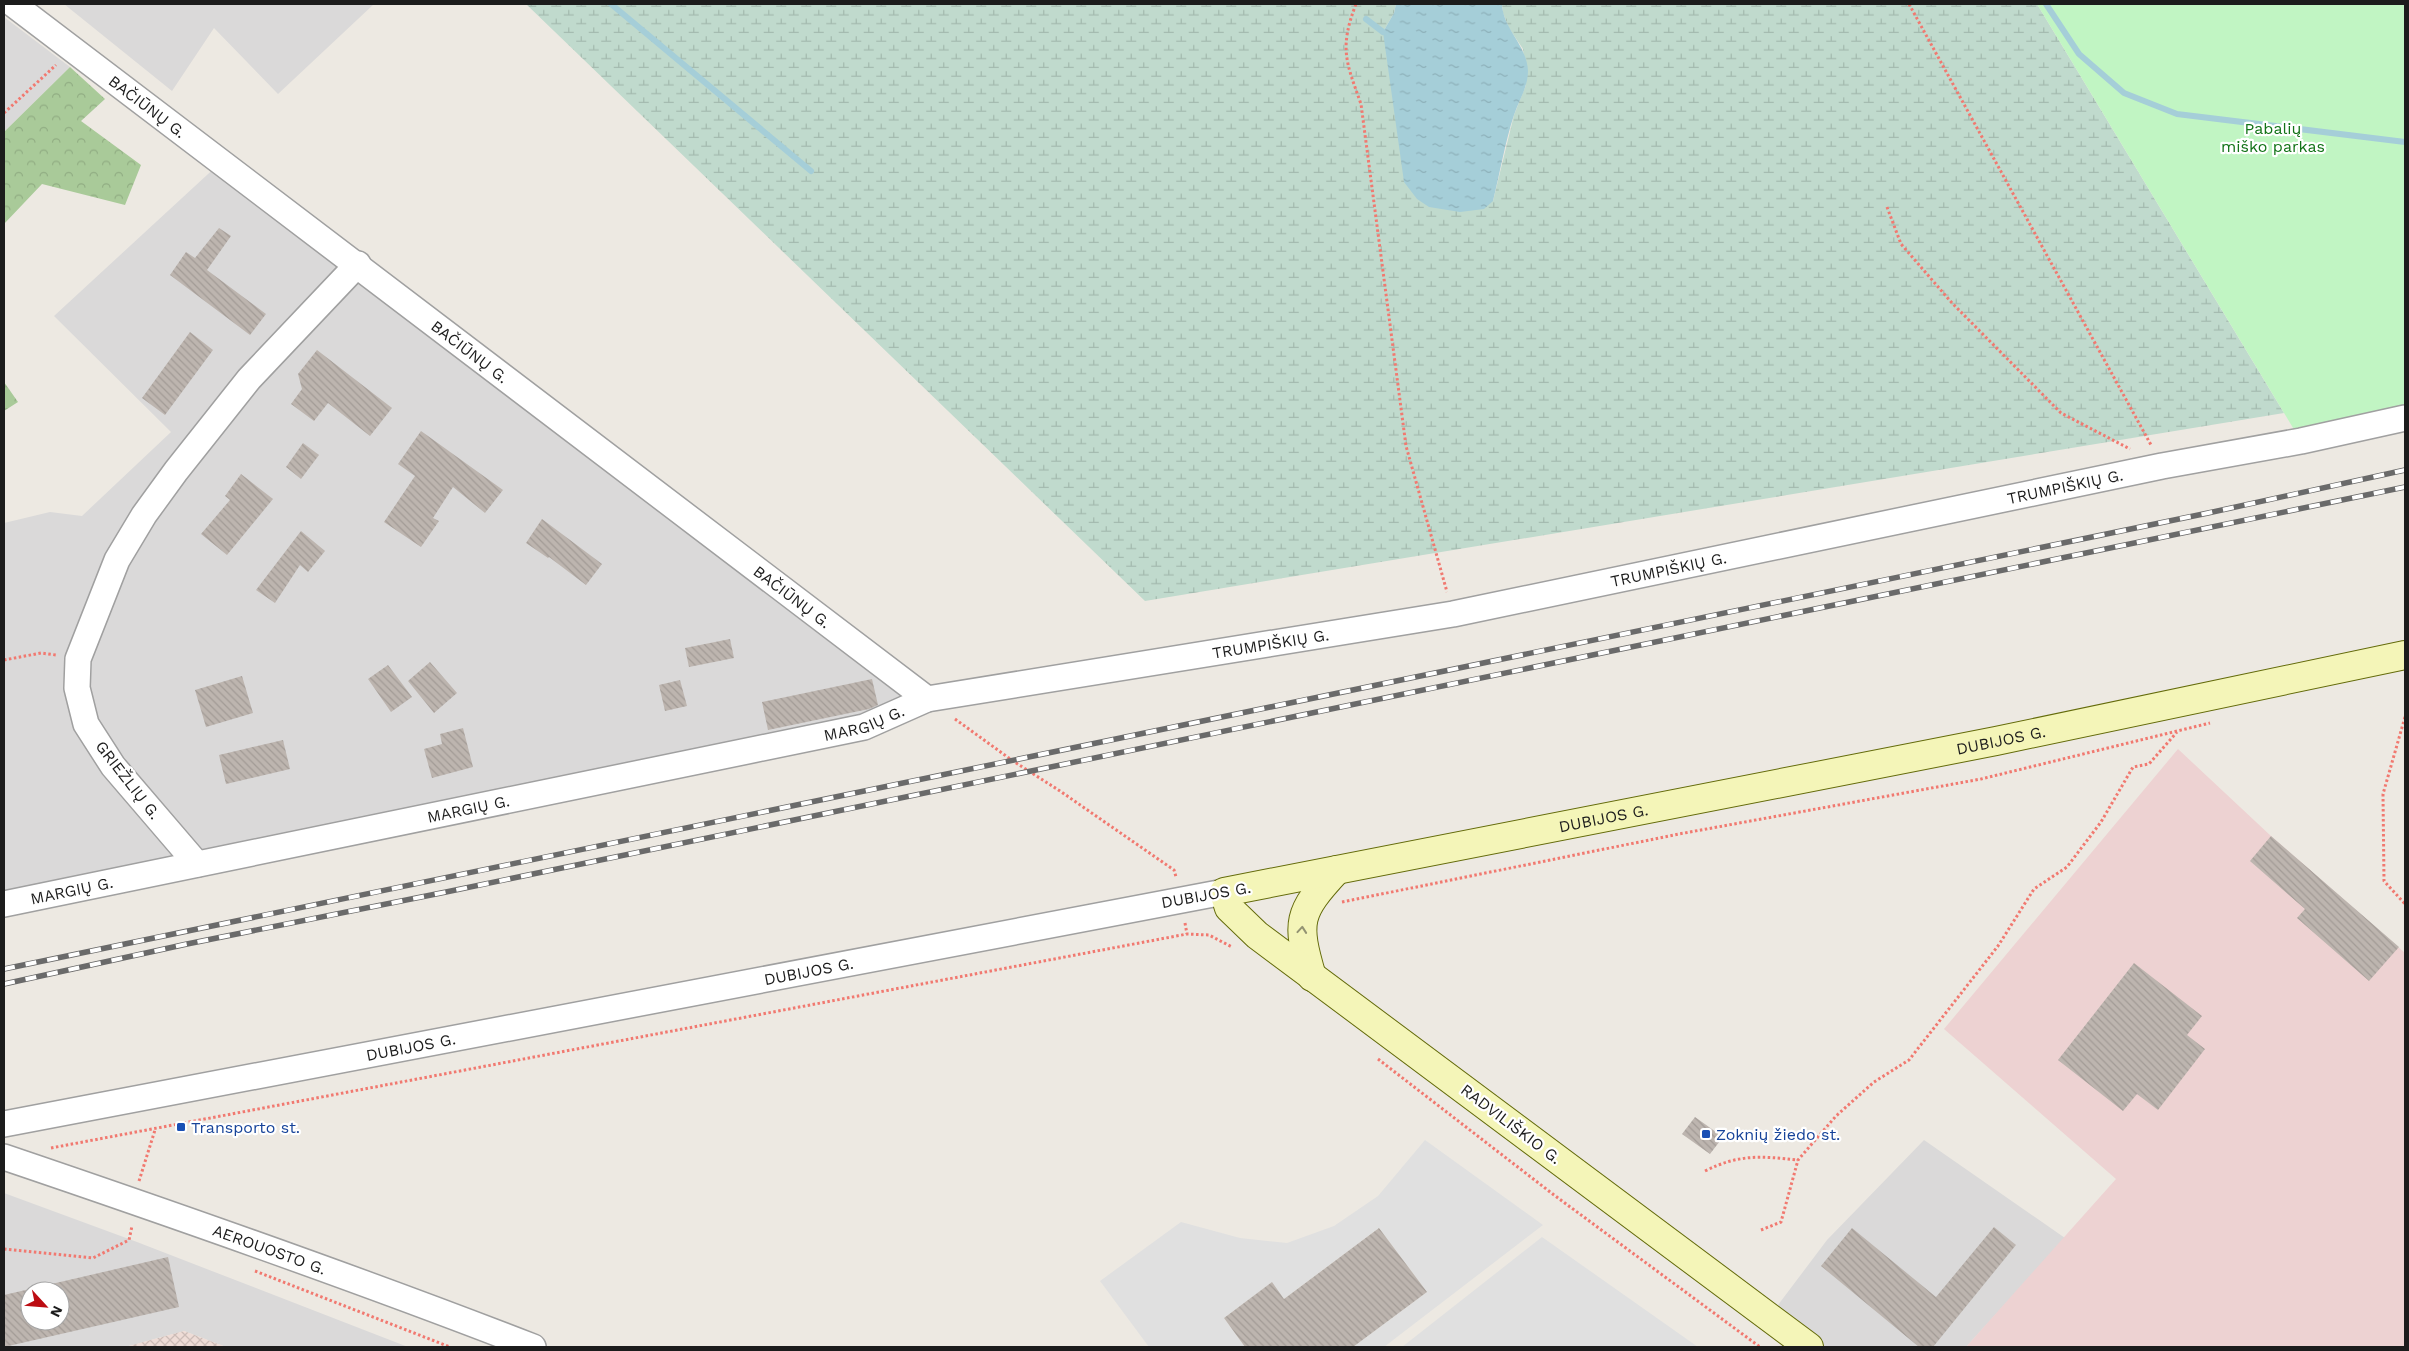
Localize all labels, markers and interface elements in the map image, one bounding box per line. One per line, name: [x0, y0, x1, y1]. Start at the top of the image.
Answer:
street label: BAČIŪNŲ G.: [105, 71, 190, 142]
park label: Pabalių miško parkas: [2221, 119, 2325, 156]
street label: BAČIŪNŲ G.: [428, 316, 512, 387]
street label: TRUMPIŠKIŲ G.: [2005, 465, 2125, 508]
street label: TRUMPIŠKIŲ G.: [1609, 548, 1728, 590]
street label: BAČIŪNŲ G.: [750, 561, 835, 632]
street label: TRUMPIŠKIŲ G.: [1211, 625, 1330, 662]
street label: MARGIŲ G.: [822, 701, 907, 745]
street label: DUBIJOS G.: [1954, 721, 2047, 758]
street label: GRIEŽLIŲ G.: [92, 737, 164, 823]
street label: MARGIŲ G.: [425, 791, 511, 826]
street label: DUBIJOS G.: [1557, 800, 1650, 836]
street label: MARGIŲ G.: [29, 872, 115, 908]
street label: DUBIJOS G.: [1160, 878, 1252, 912]
one-way arrow: [1297, 925, 1308, 933]
street label: DUBIJOS G.: [762, 953, 855, 989]
street label: DUBIJOS G.: [364, 1029, 457, 1064]
street label: RADVILIŠKIO G.: [1457, 1080, 1565, 1168]
place label: Transporto st.: [191, 1118, 300, 1137]
marker: Transporto st.: [175, 1121, 187, 1133]
place label: Zoknių žiedo st.: [1716, 1125, 1840, 1144]
marker: Zoknių žiedo st.: [1700, 1128, 1712, 1140]
street label: AEROUOSTO G.: [210, 1220, 329, 1278]
north arrow: [20, 1281, 70, 1331]
text: N: [47, 1304, 66, 1320]

